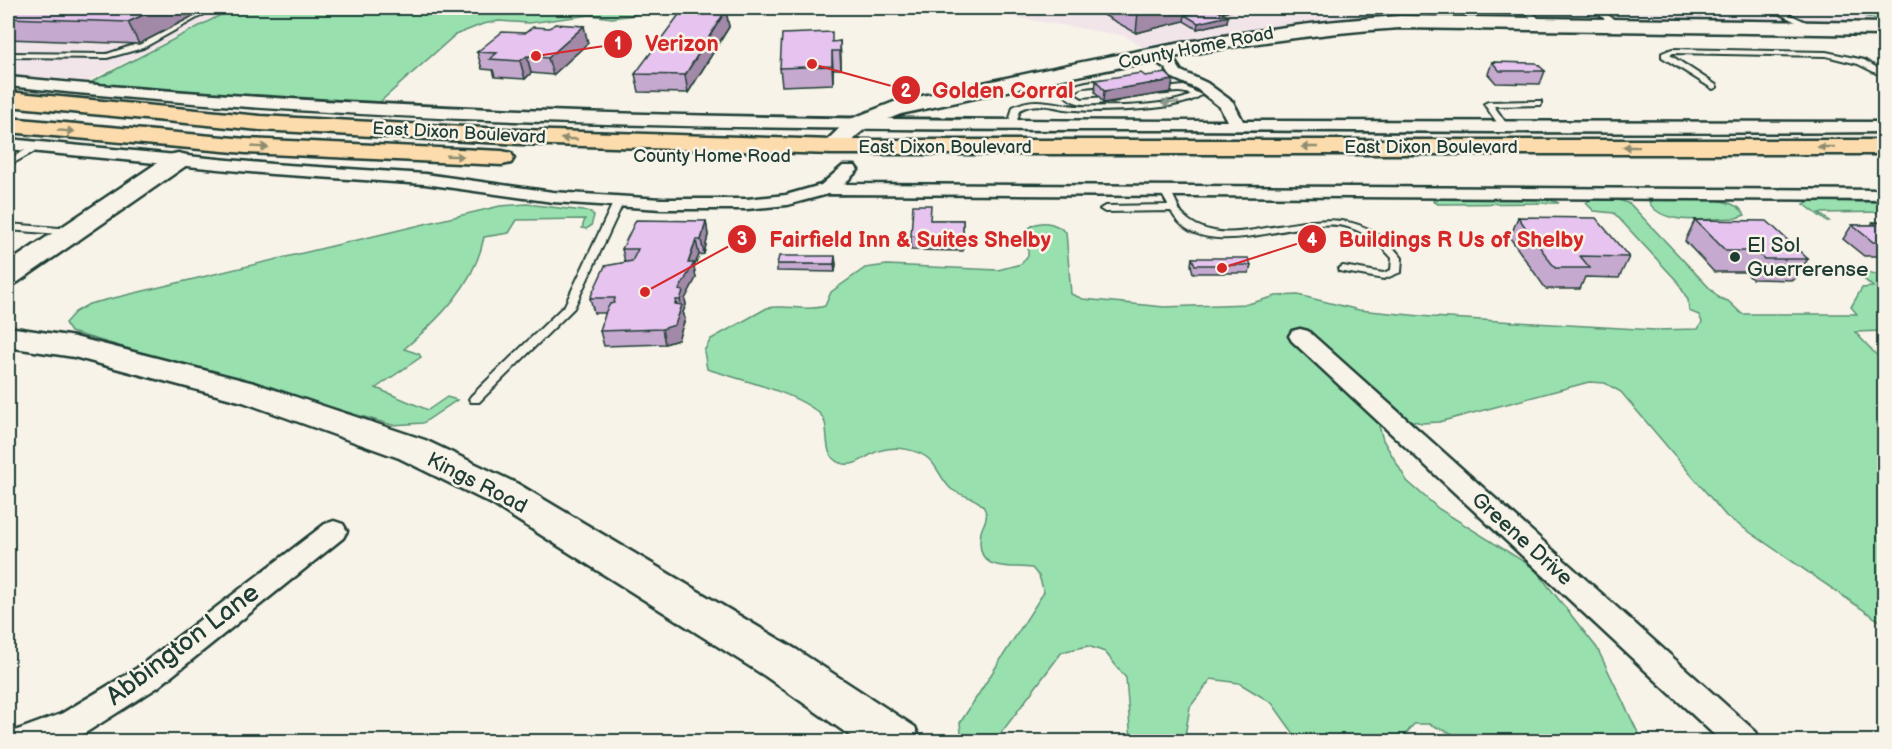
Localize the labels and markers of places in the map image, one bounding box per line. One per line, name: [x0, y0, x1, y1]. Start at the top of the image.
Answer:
callout: Verizon: [603, 24, 731, 64]
callout: Golden Corral: [891, 70, 1086, 110]
callout: Fairfield Inn & Suites Shelby: [727, 219, 1062, 259]
callout: Buildings R Us of Shelby: [1297, 219, 1595, 259]
place label: El Sol Guerrerense: [1747, 233, 1868, 282]
marker: El Sol Guerrerense: [1728, 250, 1742, 264]

